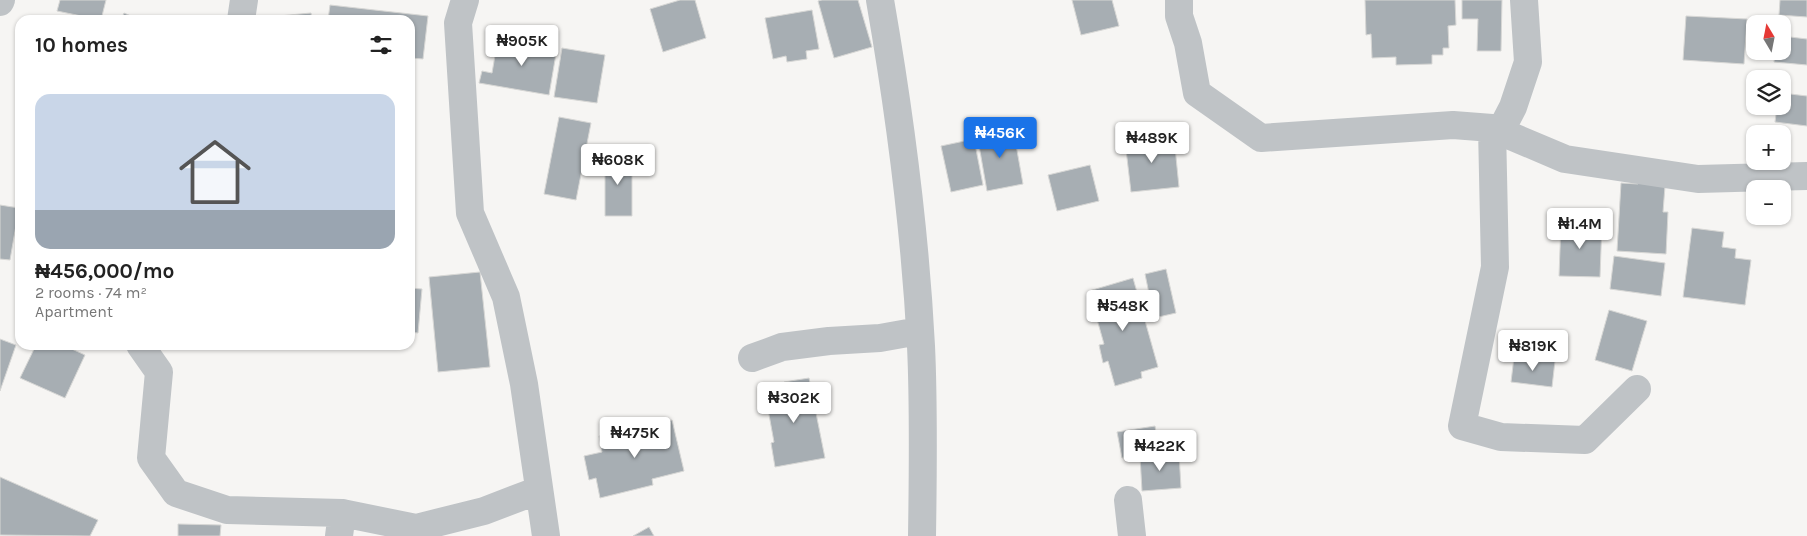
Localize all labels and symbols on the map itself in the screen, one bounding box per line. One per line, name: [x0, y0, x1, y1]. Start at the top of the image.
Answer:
north arrow: [1746, 15, 1791, 60]
pin: ₦905K: [487, 24, 557, 67]
pin: ₦456K: [965, 116, 1035, 159]
pin: ₦489K: [1117, 121, 1187, 164]
pin: ₦608K: [583, 144, 653, 186]
pin: ₦1.4M: [1545, 208, 1615, 250]
pin: ₦548K: [1088, 290, 1158, 332]
pin: ₦819K: [1498, 330, 1568, 372]
pin: ₦302K: [759, 382, 829, 424]
pin: ₦475K: [600, 416, 670, 459]
pin: ₦422K: [1125, 430, 1195, 472]

